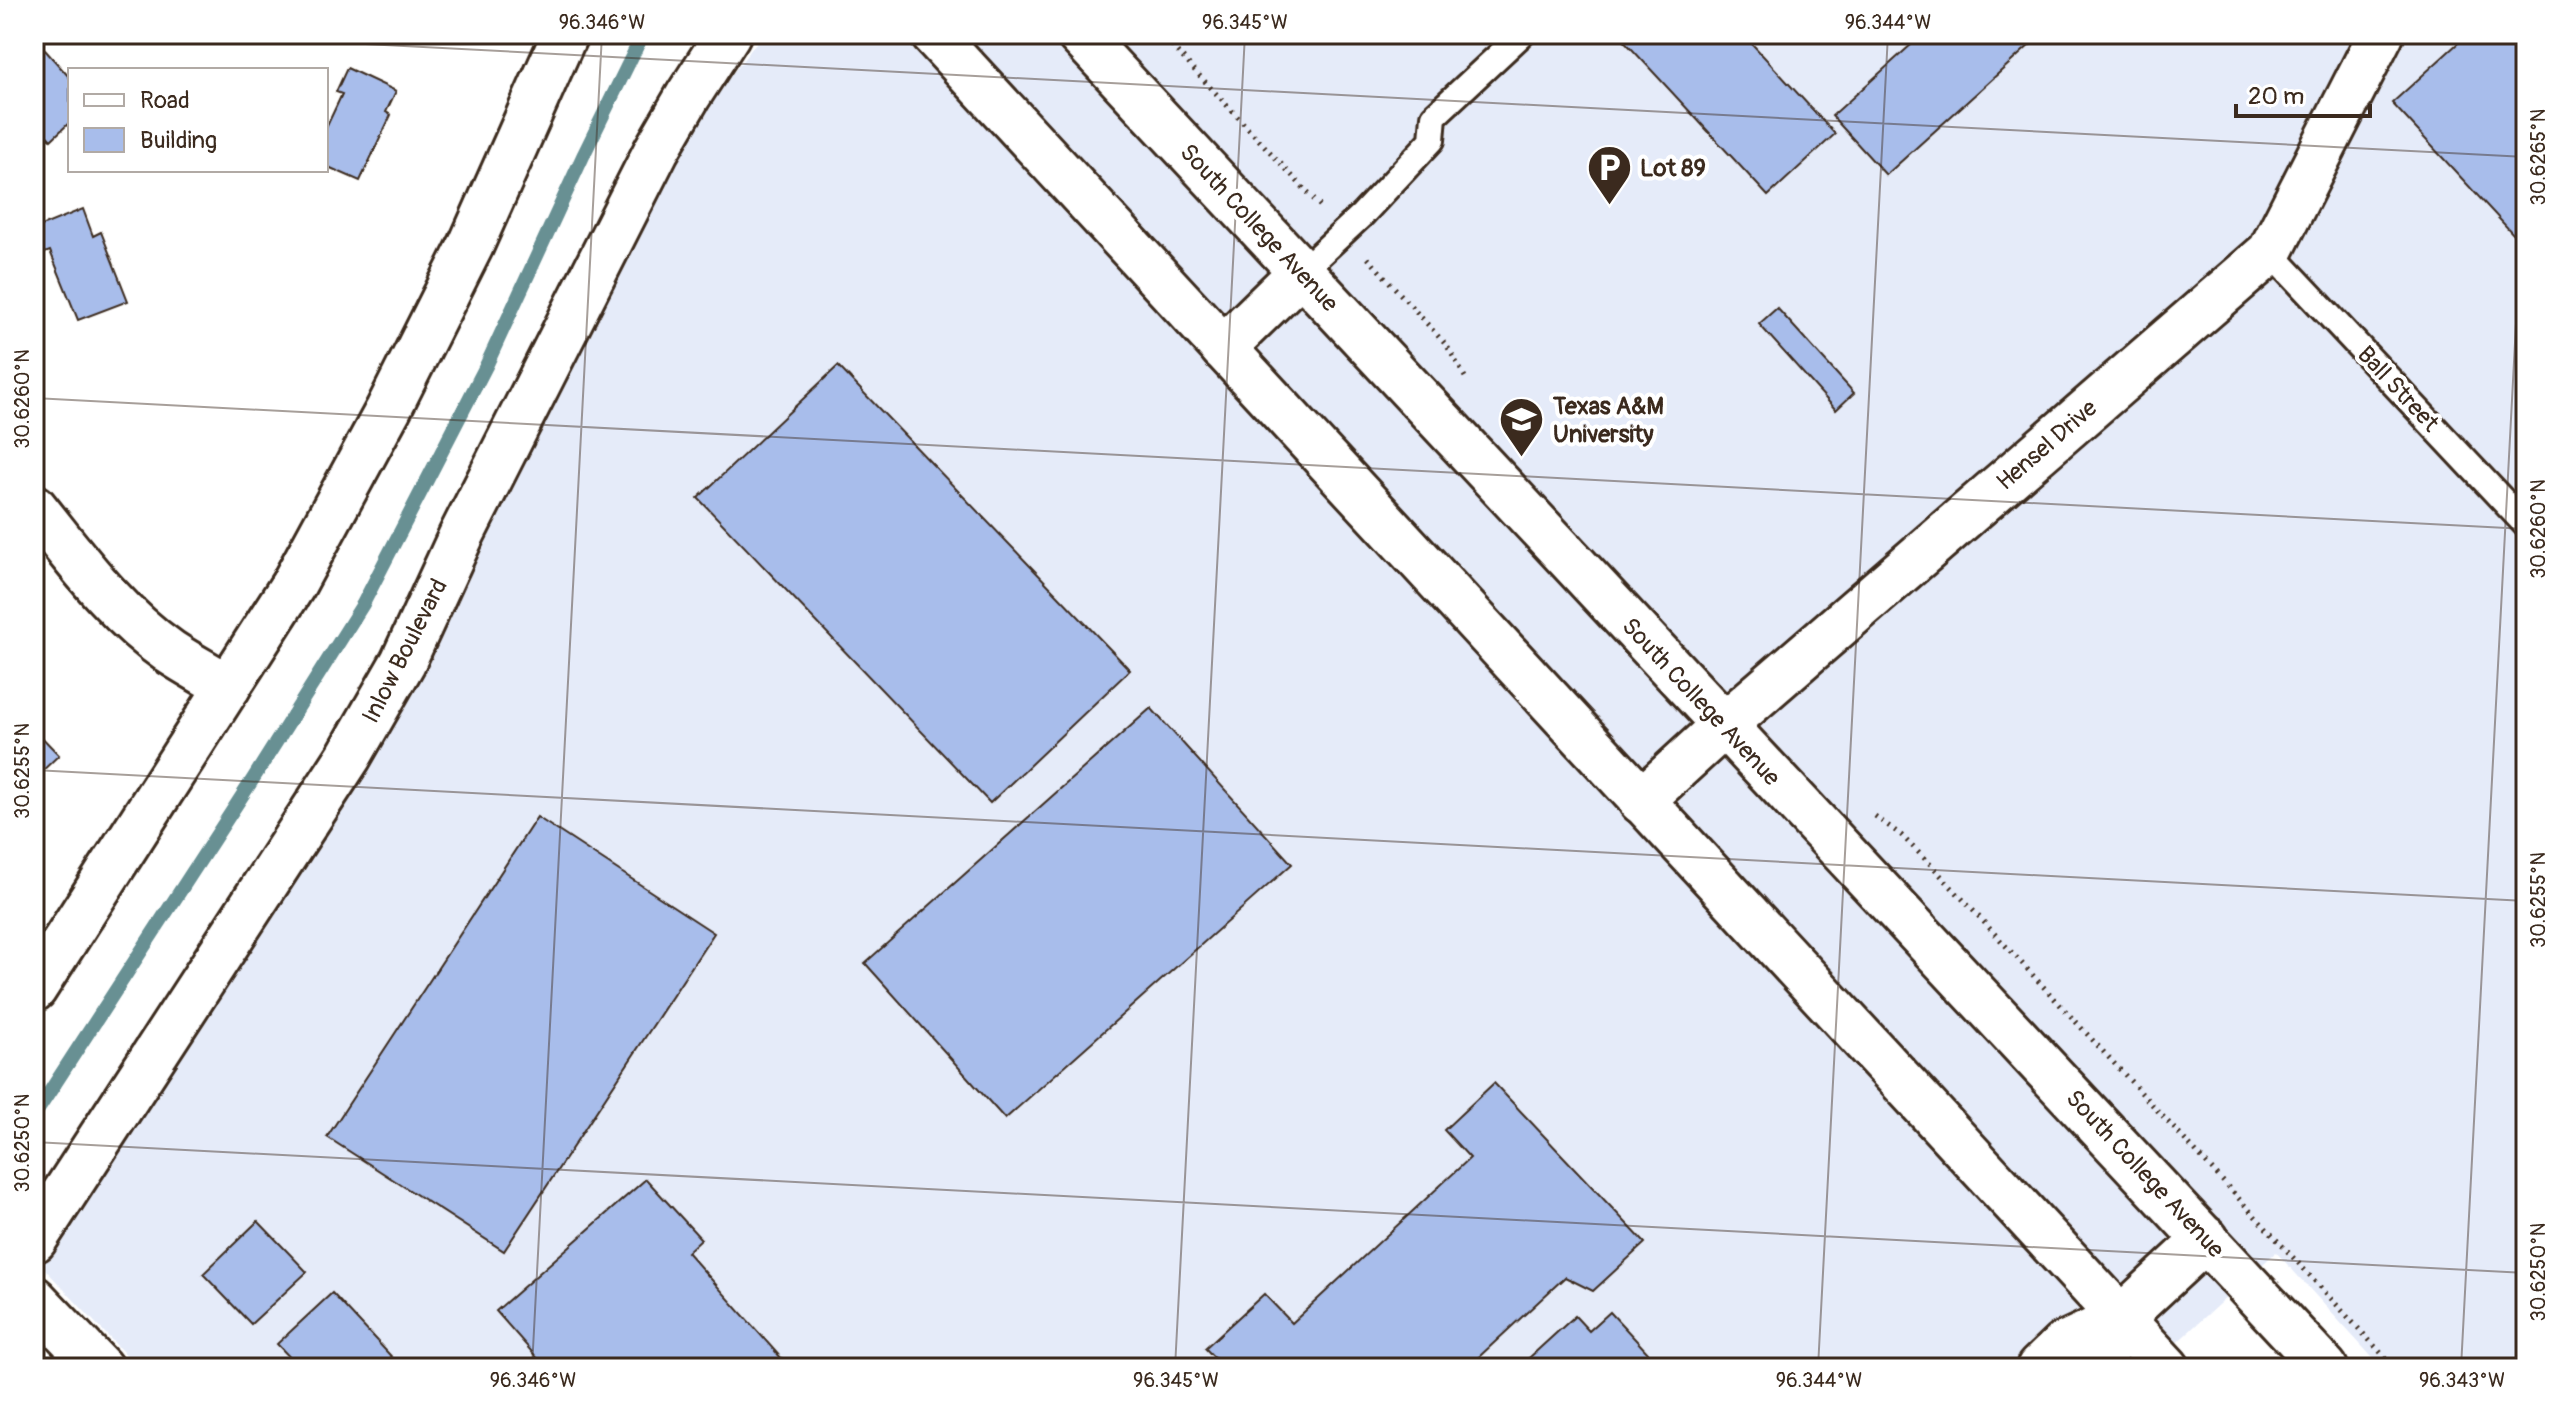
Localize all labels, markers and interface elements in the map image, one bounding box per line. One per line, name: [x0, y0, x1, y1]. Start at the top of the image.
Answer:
text: 96.346°W: [559, 10, 645, 35]
text: 96.345°W: [1202, 10, 1288, 35]
text: 96.344°W: [1845, 10, 1931, 35]
legend: [68, 68, 328, 172]
scale bar: [2236, 68, 2370, 118]
text: 20 m: [2248, 82, 2304, 111]
text: Road: [140, 86, 190, 115]
text: 30.6265°N: [2526, 109, 2551, 205]
text: Building: [140, 126, 217, 155]
street label: South College Avenue: [1174, 138, 1344, 318]
parking icon: Lot 89: [1585, 144, 1633, 207]
place label: Lot 89: [1640, 154, 1706, 183]
street label: Ball Street: [2351, 340, 2445, 438]
text: 30.6260°N: [10, 349, 35, 449]
place label: Texas A&M University: [1552, 392, 1664, 449]
street label: Hensel Drive: [1991, 393, 2103, 496]
school or university icon: Texas A&M University: [1498, 396, 1546, 459]
text: 30.6260°N: [2526, 479, 2551, 579]
street label: Inlow Boulevard: [356, 574, 454, 728]
street label: South College Avenue: [1616, 612, 1786, 792]
text: 30.6255°N: [10, 723, 35, 819]
text: 30.6255°N: [2526, 852, 2551, 948]
street label: South College Avenue: [2060, 1084, 2230, 1264]
text: 30.6250°N: [10, 1094, 35, 1192]
text: 30.6250°N: [2526, 1223, 2551, 1321]
text: 96.346°W: [490, 1368, 576, 1393]
text: 96.345°W: [1133, 1368, 1219, 1393]
text: 96.344°W: [1776, 1368, 1862, 1393]
text: 96.343°W: [2419, 1368, 2505, 1393]

